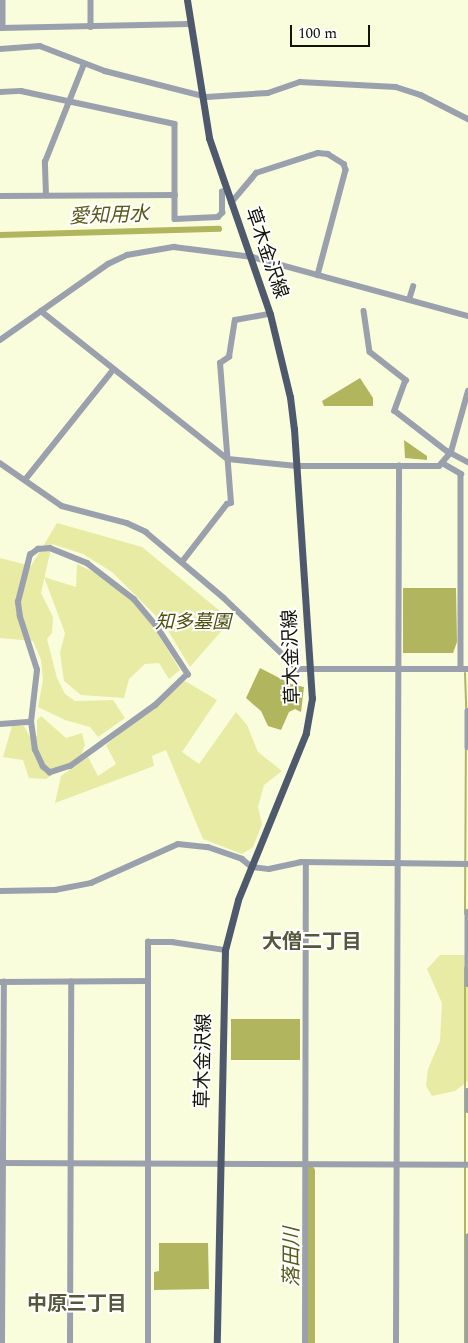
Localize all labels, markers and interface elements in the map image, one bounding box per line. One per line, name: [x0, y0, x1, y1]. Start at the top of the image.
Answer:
scale bar: [293, 15, 373, 47]
text: 100 m: [298, 22, 337, 45]
water label: 愛知用水: [69, 203, 149, 229]
street label: 草木金沢線: [240, 204, 292, 302]
street label: 草木金沢線: [279, 609, 305, 705]
park label: 知多墓園: [155, 612, 231, 634]
district label: 大僧二丁目: [262, 930, 362, 954]
street label: 草木金沢線: [192, 1013, 216, 1109]
water label: 落田川: [280, 1227, 304, 1287]
district label: 中原三丁目: [27, 1292, 127, 1316]

